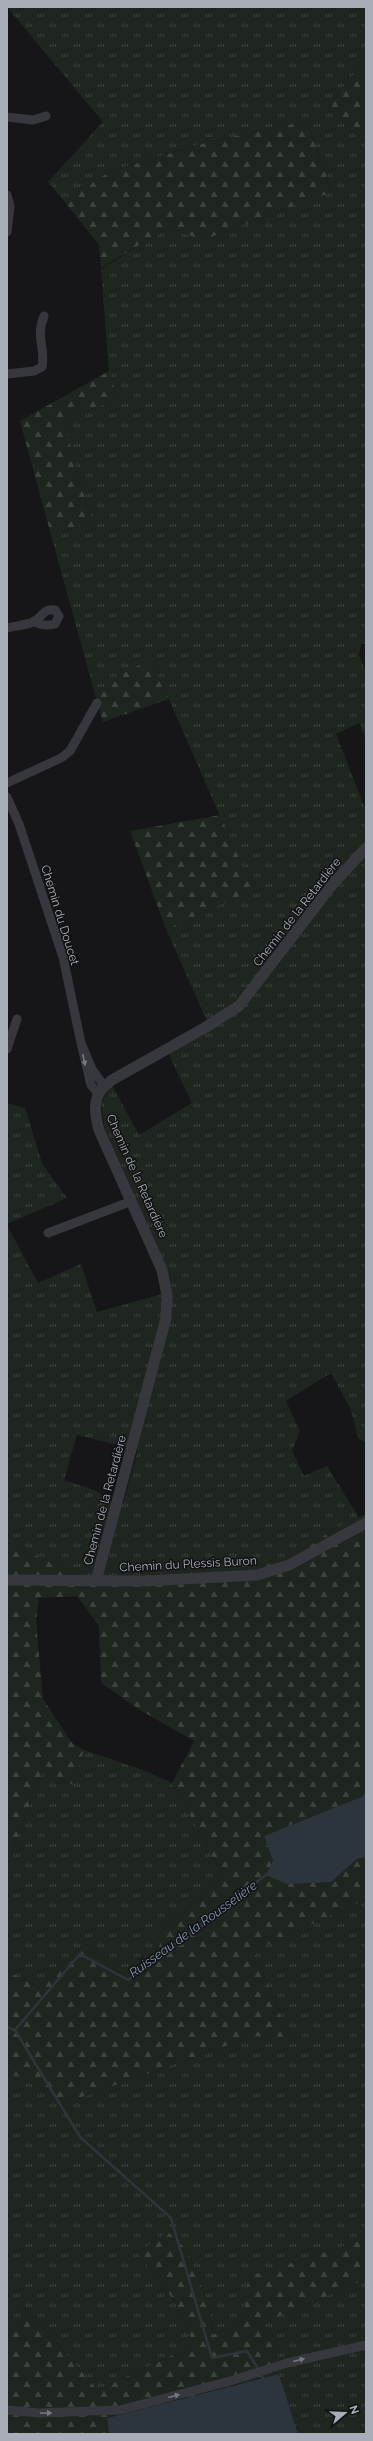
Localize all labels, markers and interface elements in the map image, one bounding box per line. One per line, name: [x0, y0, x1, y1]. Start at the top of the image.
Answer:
street label: Chemin de la Retardière: [250, 855, 344, 969]
street label: Chemin du Doucet: [38, 863, 82, 967]
one-way arrow: [81, 1054, 87, 1066]
street label: Chemin de la Retardière: [103, 1112, 171, 1240]
street label: Chemin de la Retardière: [81, 1434, 129, 1566]
street label: Chemin du Plessis Buron: [119, 1553, 257, 1575]
water label: Ruisseau de la Rousselière: [126, 1878, 260, 1980]
one-way arrow: [293, 2357, 305, 2363]
one-way arrow: [168, 2393, 180, 2399]
north arrow: [325, 2393, 365, 2433]
text: N: [346, 2404, 361, 2416]
one-way arrow: [40, 2410, 53, 2416]

